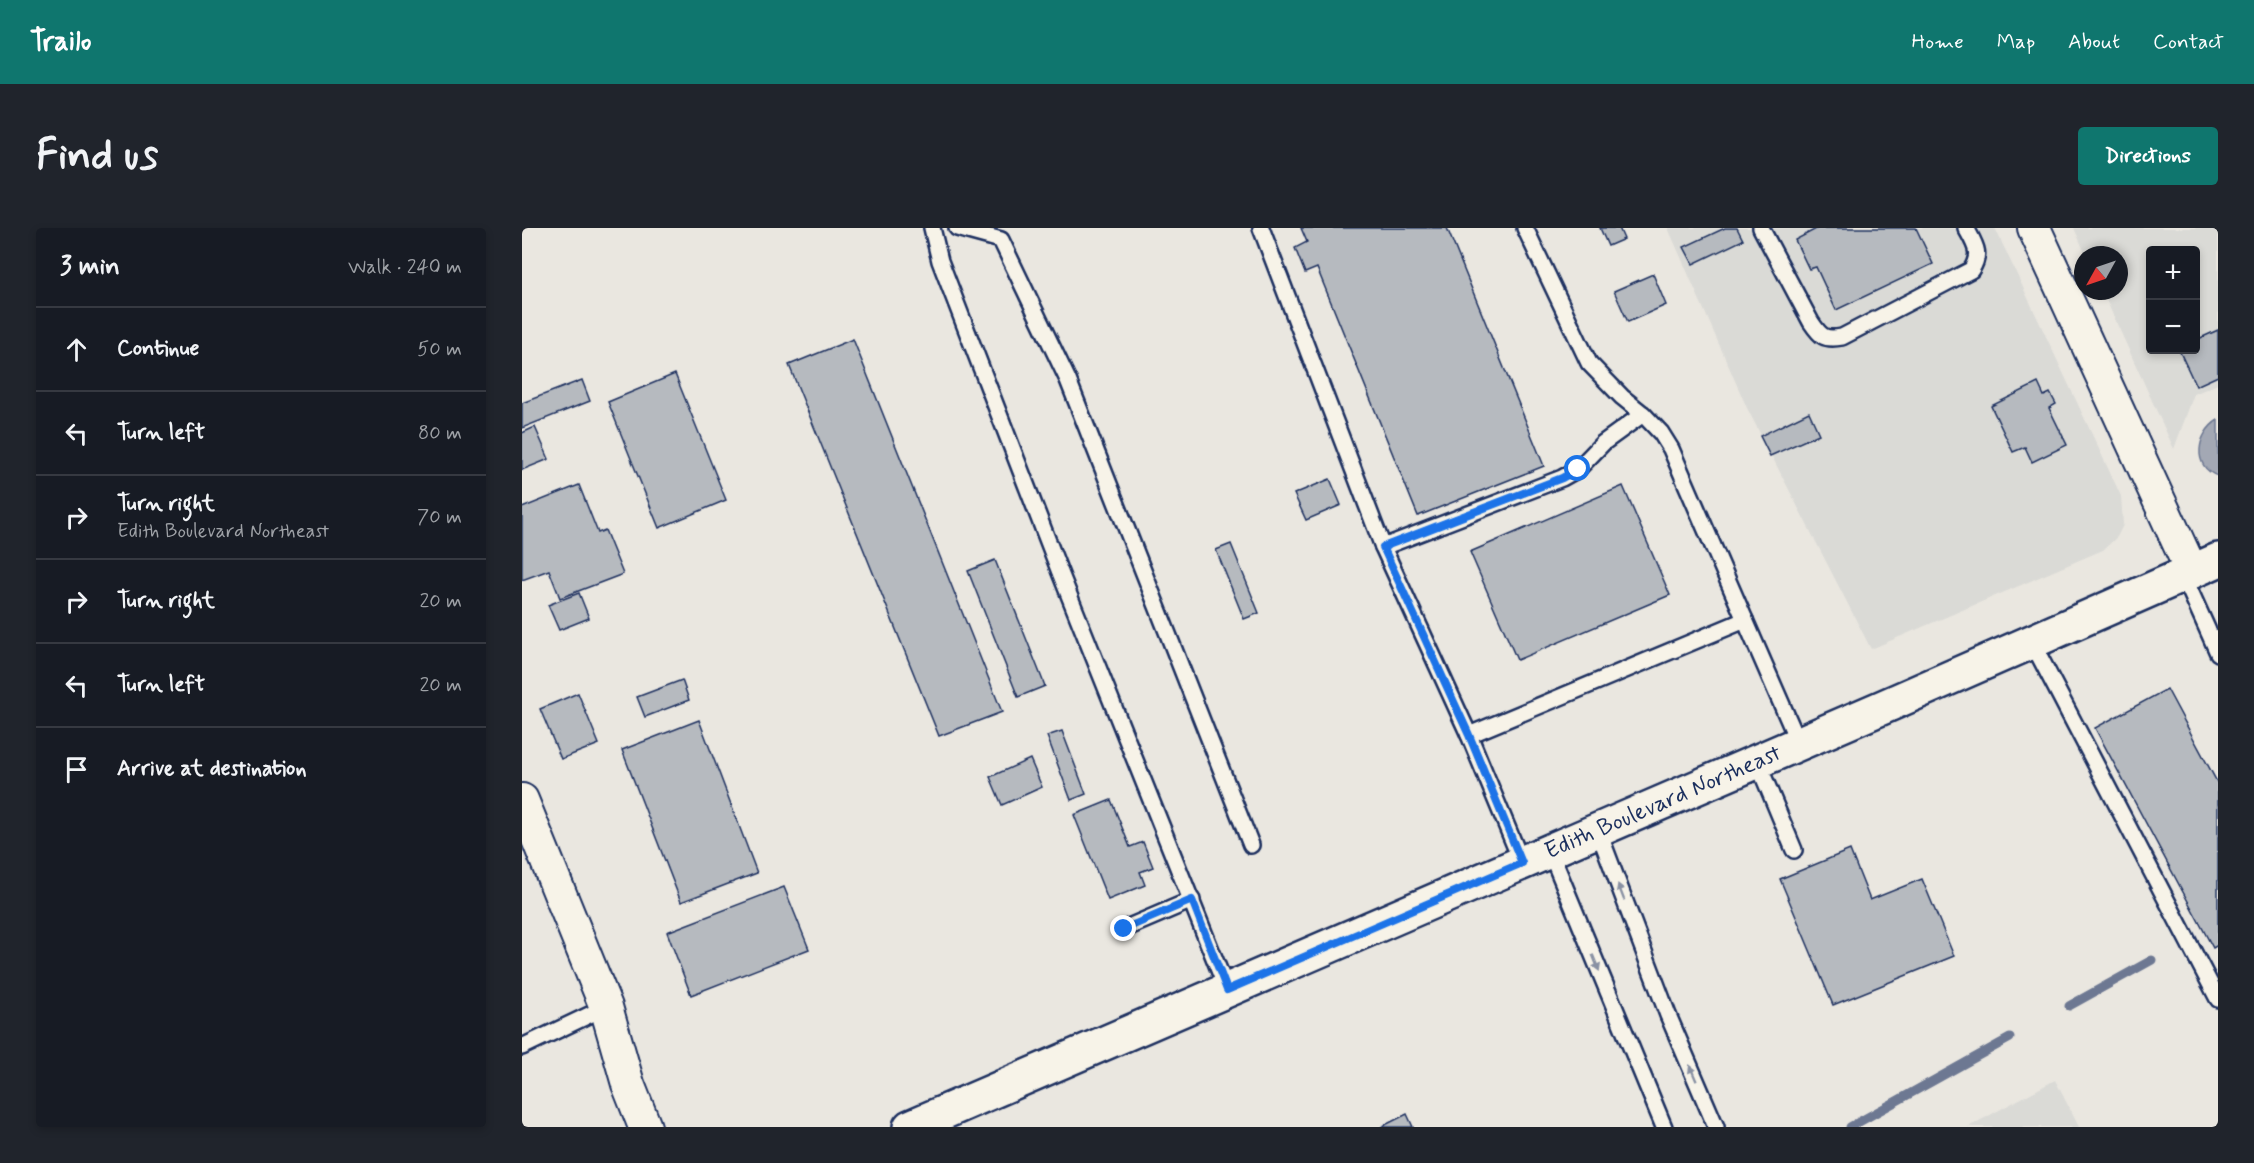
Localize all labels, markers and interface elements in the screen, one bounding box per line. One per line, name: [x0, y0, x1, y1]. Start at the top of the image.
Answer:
text: Trailo: [30, 24, 91, 61]
text: Home: [1912, 28, 1964, 56]
text: Map: [1997, 28, 2035, 56]
text: About: [2068, 28, 2120, 56]
text: Contact: [2153, 28, 2224, 56]
button: Directions: [2078, 127, 2218, 185]
text: Find us: [36, 129, 158, 184]
north arrow: [2074, 246, 2128, 300]
map controls: [2146, 246, 2200, 354]
button: +: [2146, 246, 2200, 300]
text: 3 min: [60, 250, 120, 284]
text: Walk · 240 m: [348, 254, 462, 281]
button: −: [2146, 300, 2200, 354]
icon: ahead: [60, 333, 93, 366]
text: Continue: [117, 335, 199, 363]
text: 50 m: [417, 336, 462, 363]
icon: left: [60, 417, 93, 450]
text: Turn left: [117, 419, 205, 447]
text: 80 m: [418, 420, 462, 447]
route start: [1564, 455, 1590, 481]
text: Turn right: [117, 490, 215, 518]
icon: right: [60, 501, 93, 534]
text: 70 m: [417, 504, 462, 531]
text: Edith Boulevard Northeast: [117, 518, 329, 545]
icon: right: [60, 585, 93, 618]
text: Turn right: [117, 587, 215, 615]
text: 20 m: [419, 588, 462, 615]
icon: left: [60, 669, 93, 702]
text: Turn left: [117, 671, 205, 699]
text: 20 m: [419, 672, 462, 699]
street label: Edith Boulevard Northeast: [1540, 737, 1786, 867]
icon: arrive: [60, 753, 93, 786]
text: Arrive at destination: [117, 755, 307, 783]
one-way arrow: [1616, 883, 1626, 901]
route end: [1110, 915, 1136, 941]
one-way arrow: [1592, 954, 1601, 972]
one-way arrow: [1688, 1064, 1698, 1082]

